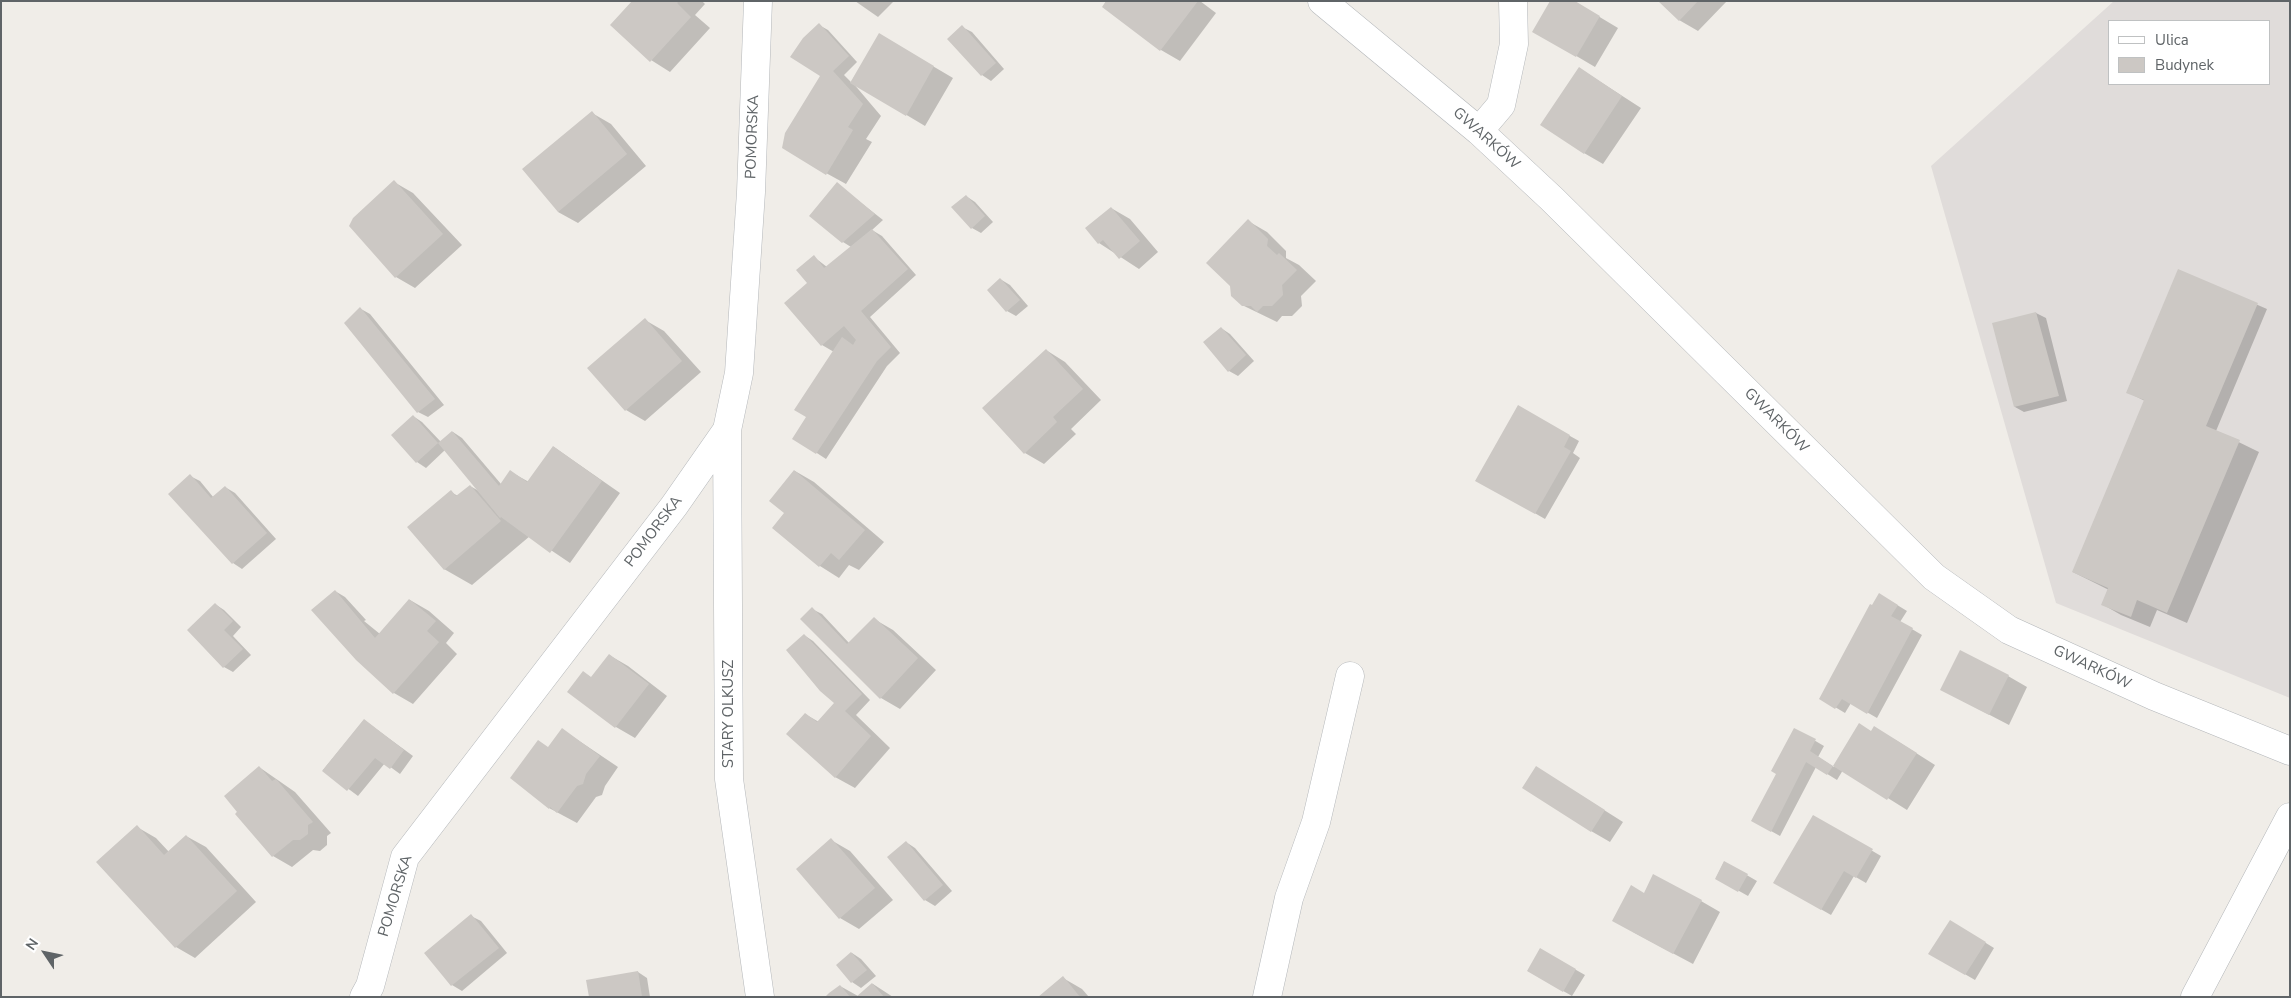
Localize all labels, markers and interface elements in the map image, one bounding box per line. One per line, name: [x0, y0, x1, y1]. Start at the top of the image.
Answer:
legend: [2108, 20, 2271, 85]
text: Ulica: [2155, 30, 2189, 50]
text: Budynek: [2155, 55, 2214, 75]
street label: POMORSKA: [743, 95, 763, 179]
street label: GWARKÓW: [1449, 104, 1523, 174]
street label: GWARKÓW: [1740, 385, 1812, 457]
street label: POMORSKA: [621, 493, 687, 571]
street label: GWARKÓW: [2050, 642, 2134, 694]
street label: STARY OLKUSZ: [720, 660, 738, 768]
street label: POMORSKA: [375, 853, 417, 939]
north arrow: [20, 928, 70, 978]
text: N: [21, 935, 43, 954]

